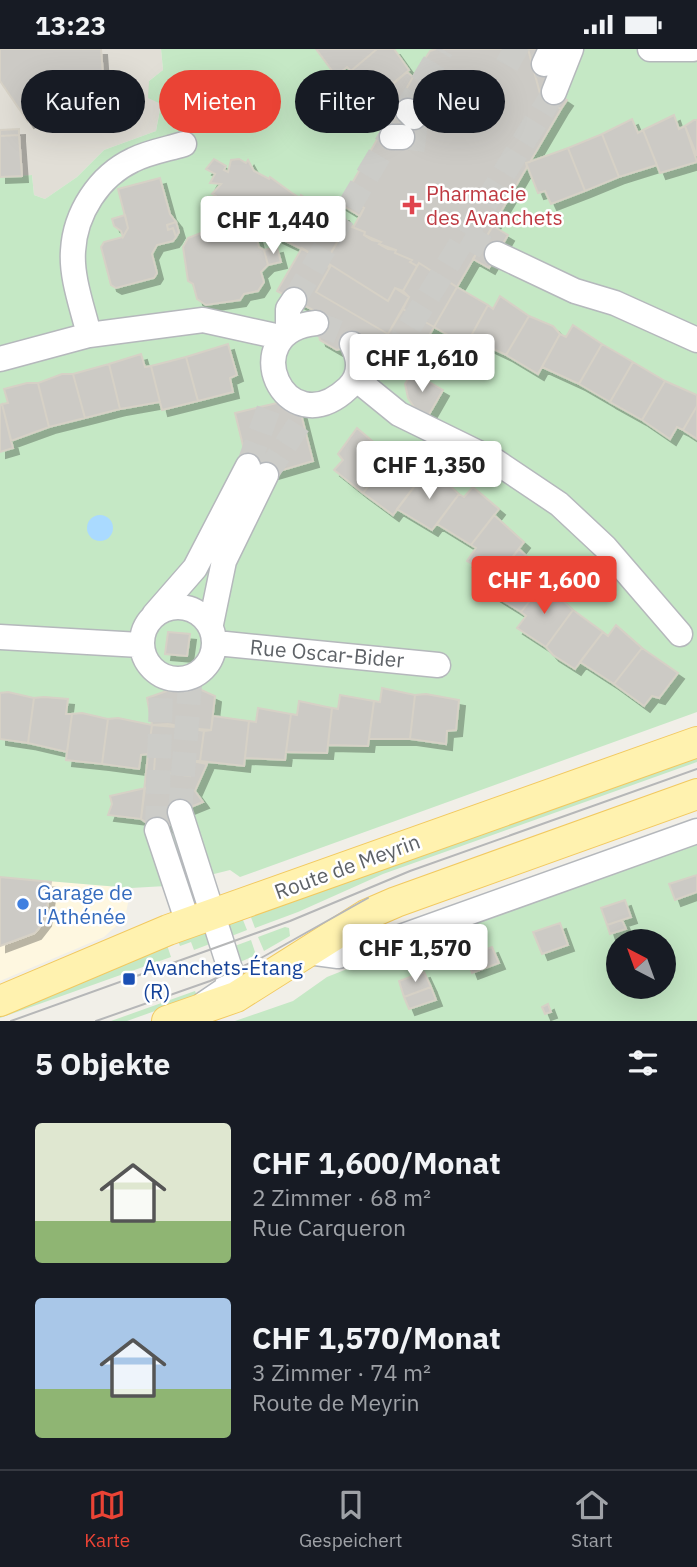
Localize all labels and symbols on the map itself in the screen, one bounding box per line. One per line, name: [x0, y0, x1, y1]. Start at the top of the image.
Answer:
place label: Pharmacie des Avanchets: [426, 179, 563, 231]
pin: CHF 1,440: [193, 197, 353, 256]
marker: Pharmacie des Avanchets: [404, 197, 420, 213]
pin: CHF 1,610: [342, 335, 502, 394]
pin: CHF 1,350: [349, 441, 509, 501]
pin: CHF 1,600: [464, 557, 624, 616]
street label: Rue Oscar-Bider: [249, 632, 406, 674]
street label: Route de Meyrin: [270, 827, 424, 905]
place label: Garage de l'Athénée: [37, 878, 133, 930]
marker: Garage de l'Athénée: [15, 896, 31, 912]
pin: CHF 1,570: [335, 925, 495, 984]
north arrow: [606, 929, 676, 999]
place label: Avanchets-Étang (R): [143, 953, 303, 1005]
marker: Avanchets-Étang (R): [121, 971, 137, 987]

